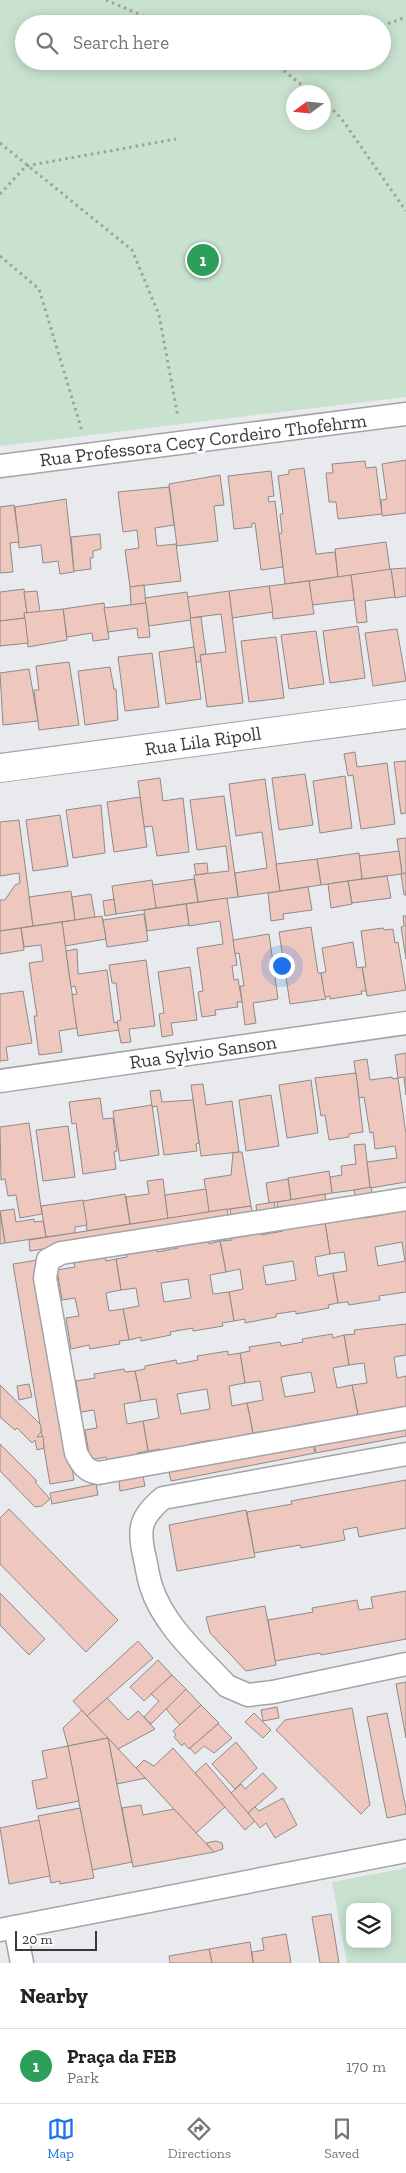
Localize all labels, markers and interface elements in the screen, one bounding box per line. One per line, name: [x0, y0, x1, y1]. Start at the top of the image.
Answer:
search box: [15, 15, 391, 70]
icon: search: [33, 29, 61, 57]
text: Search here: [73, 31, 169, 54]
north arrow: [286, 85, 331, 130]
pin: 1: [187, 241, 219, 279]
street label: Rua Professora Cecy Cordeiro Thofehrm: [38, 408, 368, 471]
street label: Rua Lila Ripoll: [143, 721, 263, 761]
your location: [269, 953, 295, 979]
street label: Rua Sylvio Sanson: [128, 1030, 278, 1074]
map controls: [346, 1903, 391, 1948]
button: layers: [346, 1903, 391, 1948]
scale bar: [15, 1928, 98, 1951]
text: 20 m: [22, 1931, 53, 1948]
text: Nearby: [20, 1983, 88, 2008]
text: Praça da FEB: [67, 2045, 176, 2068]
text: 1: [33, 2057, 39, 2076]
text: 170 m: [346, 2057, 386, 2076]
text: Park: [67, 2068, 99, 2087]
tab: Map: [47, 2115, 75, 2162]
tab: Directions: [168, 2115, 231, 2162]
tab: Saved: [324, 2115, 359, 2162]

